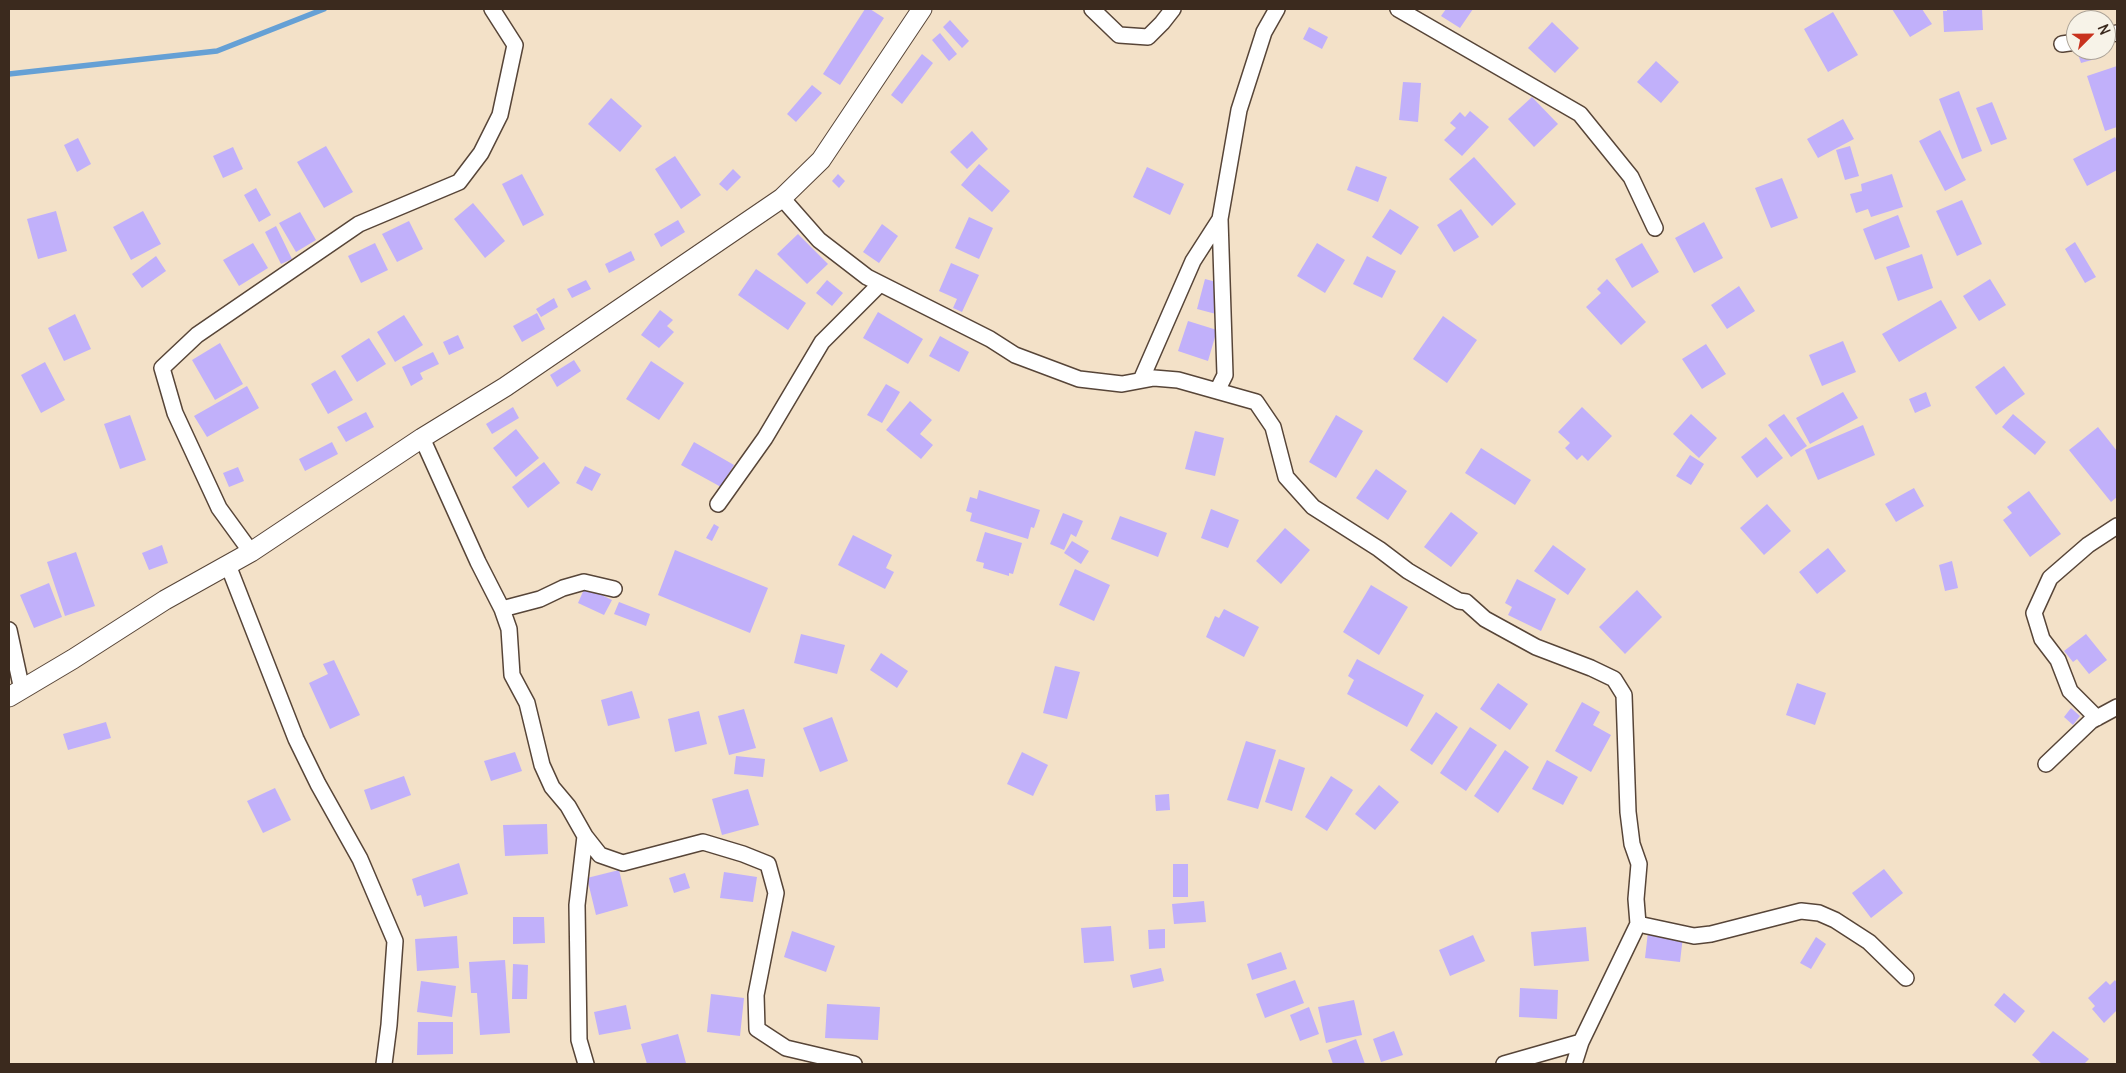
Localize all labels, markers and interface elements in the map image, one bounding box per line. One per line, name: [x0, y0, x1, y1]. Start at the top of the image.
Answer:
north arrow: [2066, 10, 2116, 60]
text: N: [2094, 22, 2114, 38]

